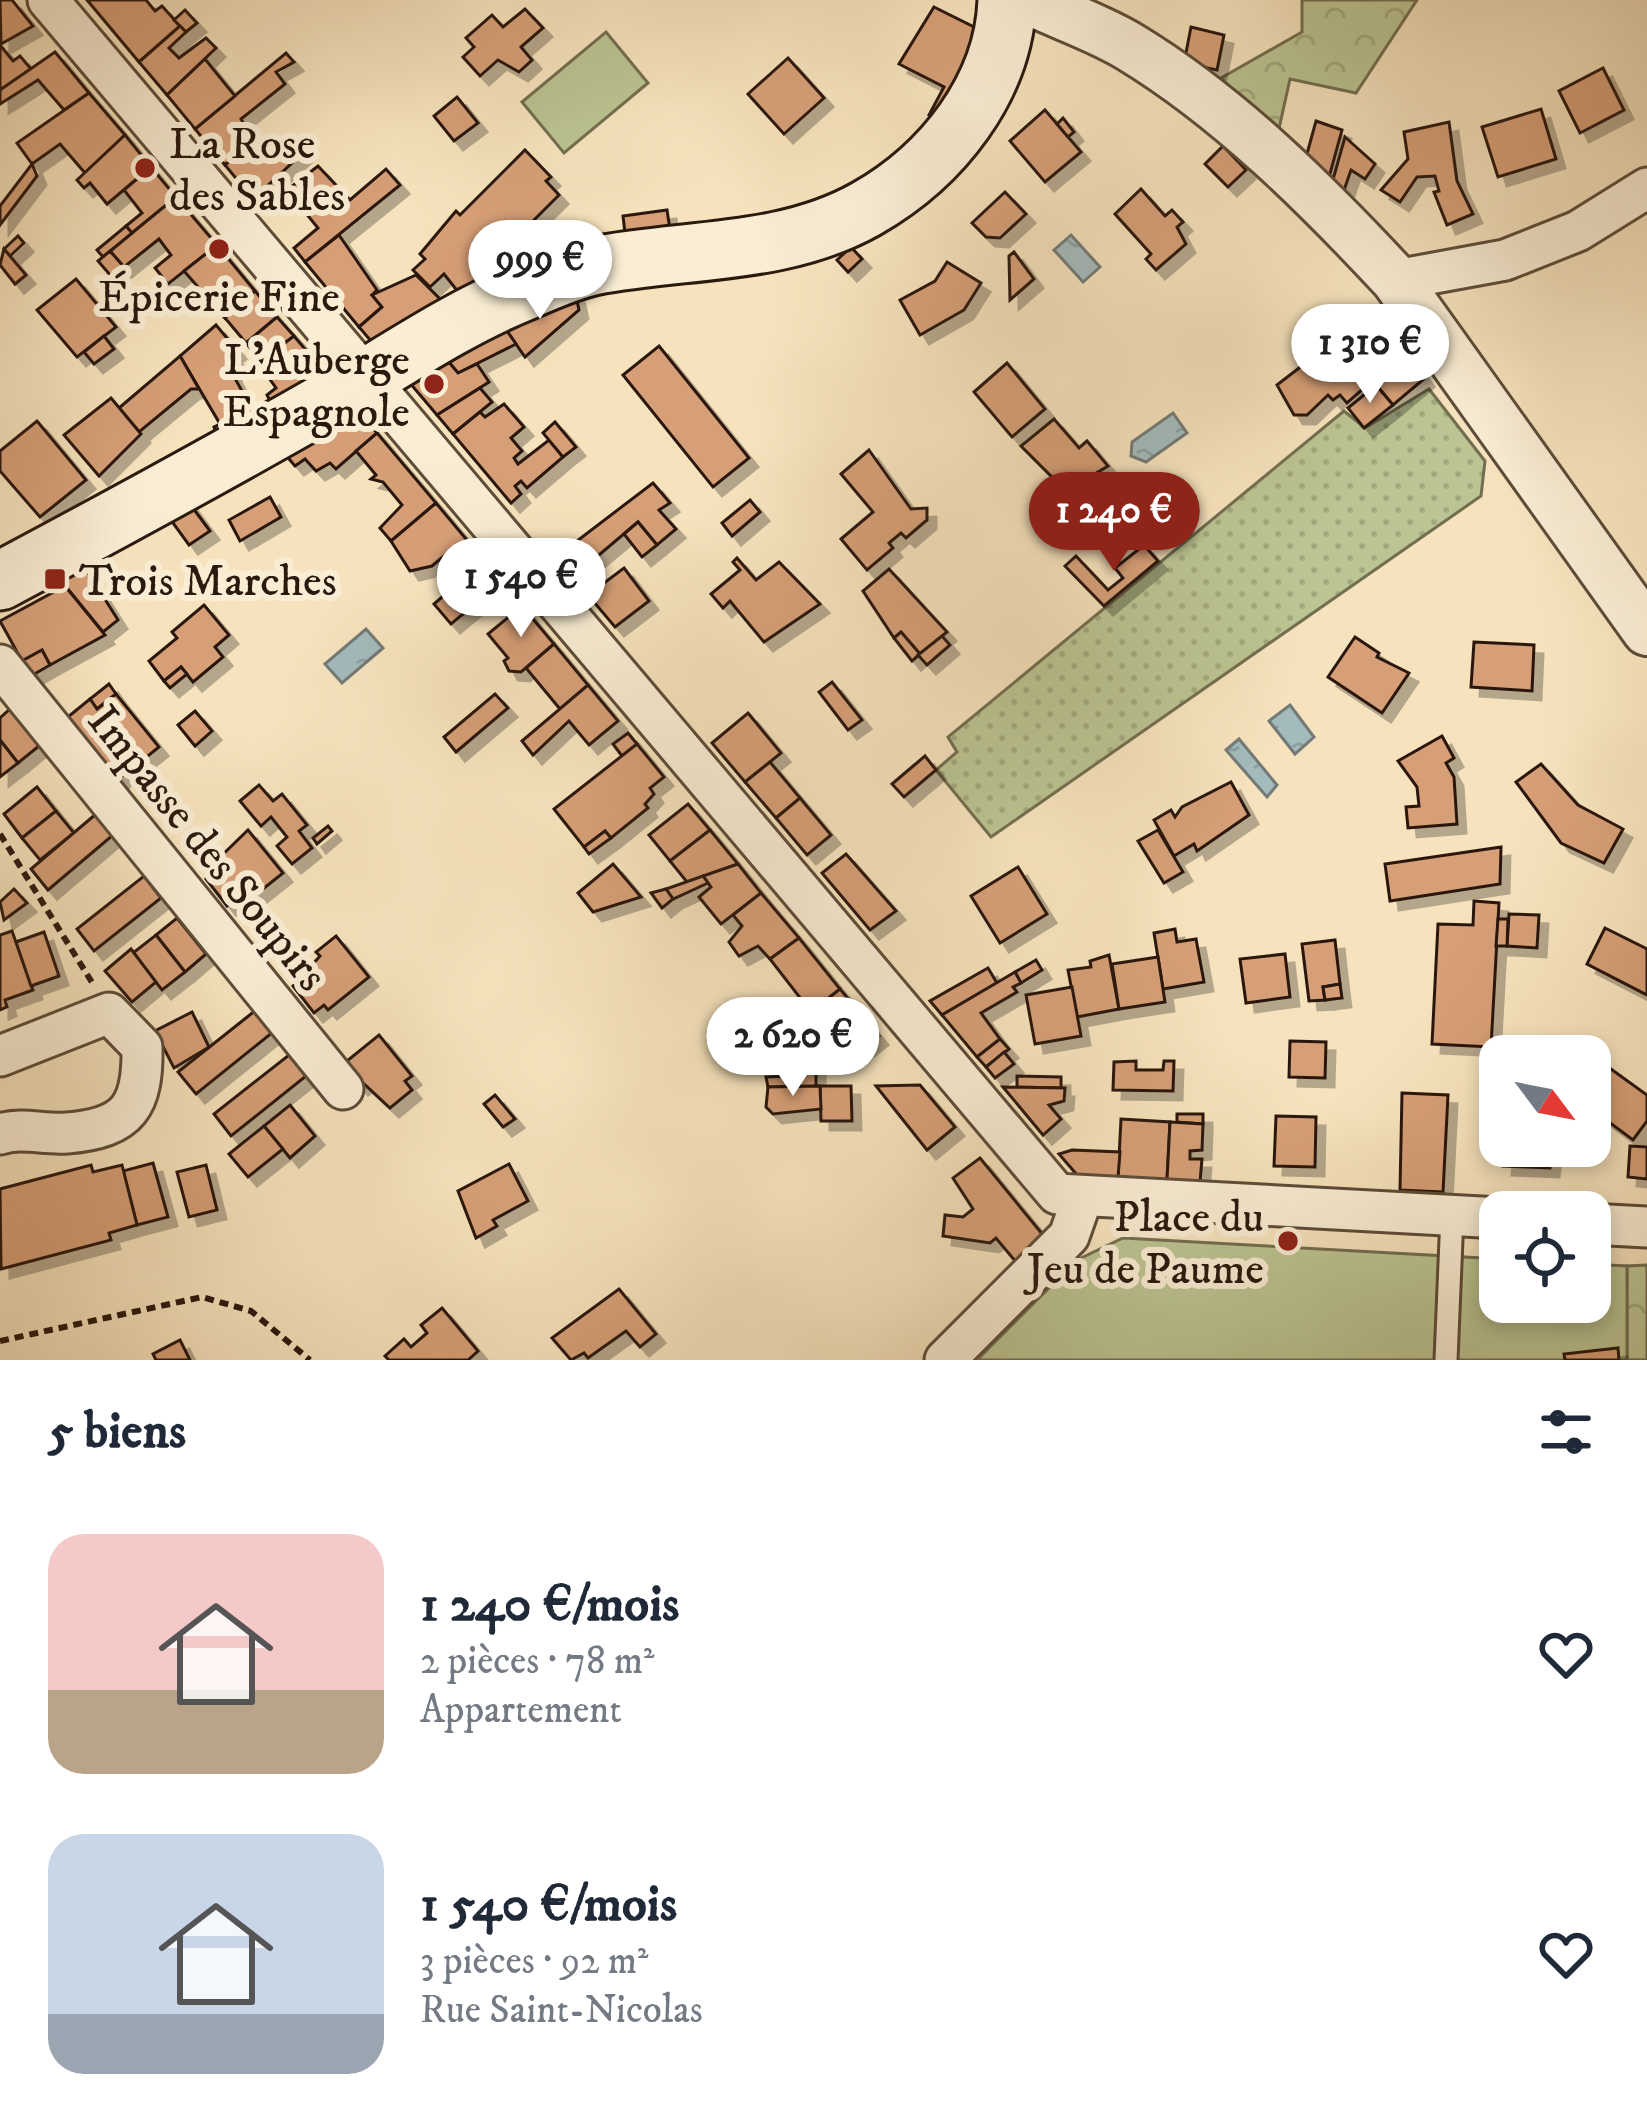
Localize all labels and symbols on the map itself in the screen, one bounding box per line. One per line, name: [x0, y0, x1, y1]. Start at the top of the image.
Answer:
place label: La Rose des Sables: [169, 117, 345, 225]
marker: La Rose des Sables: [132, 155, 158, 181]
pin: 999 €: [456, 220, 624, 322]
marker: Épicerie Fine: [206, 236, 232, 262]
place label: Épicerie Fine: [98, 270, 340, 326]
pin: 1 310 €: [1259, 304, 1481, 406]
place label: L'Auberge Espagnole: [222, 333, 410, 441]
marker: L'Auberge Espagnole: [421, 371, 447, 397]
pin: 1 240 €: [1003, 472, 1225, 574]
pin: 1 540 €: [410, 538, 632, 640]
place label: Trois Marches: [79, 554, 337, 610]
marker: Trois Marches: [42, 566, 68, 592]
street label: Impasse des Soupirs: [74, 695, 339, 1003]
pin: 2 620 €: [682, 997, 904, 1099]
north arrow: [1479, 1035, 1611, 1167]
place label: Place du Jeu de Paume: [1023, 1190, 1264, 1298]
marker: Place du Jeu de Paume: [1275, 1228, 1301, 1254]

